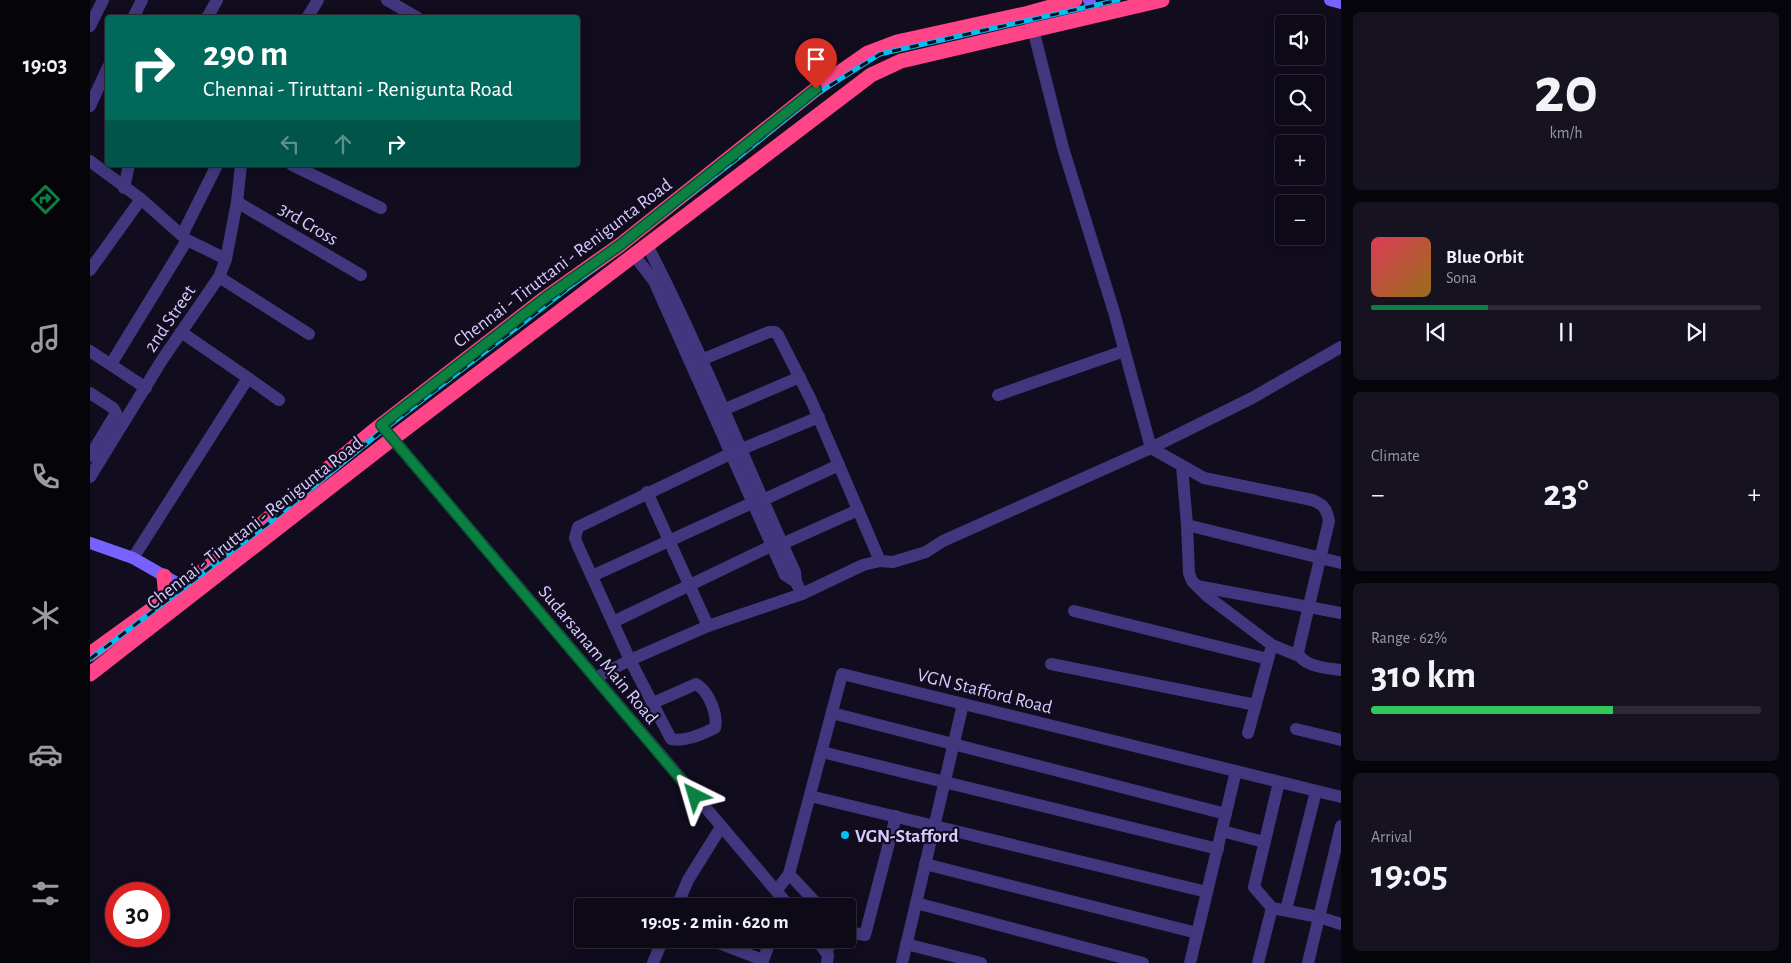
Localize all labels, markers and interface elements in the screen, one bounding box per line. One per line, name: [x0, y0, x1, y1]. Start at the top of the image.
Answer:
map controls: [1275, 15, 1325, 245]
button: sound: [1275, 15, 1325, 65]
icon: right: [120, 35, 185, 100]
text: 290 m: [203, 37, 288, 72]
pin: [795, 38, 837, 89]
icon: arrive: [802, 45, 830, 73]
text: 19:03: [23, 54, 67, 76]
text: 20: [1534, 59, 1598, 124]
button: search: [1275, 75, 1325, 125]
text: Chennai - Tiruttani - Renigunta Road: [203, 78, 513, 100]
text: km/h: [1549, 125, 1583, 141]
icon: left: [276, 130, 304, 158]
icon: ahead: [329, 130, 357, 158]
icon: right: [382, 130, 410, 158]
button: +: [1275, 135, 1325, 185]
street label: Chennai - Tiruttani - Renigunta Road: [450, 175, 676, 351]
icon: directions: [28, 182, 63, 217]
button: −: [1275, 195, 1325, 245]
street label: 3rd Cross: [275, 199, 341, 249]
text: Blue Orbit: [1446, 248, 1524, 267]
text: Sona: [1446, 270, 1477, 286]
street label: 2nd Street: [141, 282, 199, 356]
icon: previous: [1422, 318, 1450, 346]
icon: pause: [1552, 318, 1580, 346]
icon: next: [1682, 318, 1710, 346]
icon: music: [28, 321, 63, 356]
street label: Chennai - Tiruttani - Renigunta Road: [144, 433, 366, 613]
text: Climate: [1371, 448, 1420, 464]
icon: phone: [28, 459, 63, 494]
text: 23°: [1543, 475, 1589, 513]
text: −: [1371, 481, 1384, 509]
text: +: [1748, 481, 1761, 509]
street label: Sudarsanam Main Road: [535, 582, 661, 728]
icon: climate: [28, 598, 63, 633]
text: Range · 62%: [1371, 630, 1447, 646]
text: 310 km: [1371, 657, 1476, 695]
street label: VGN Stafford Road: [915, 665, 1054, 717]
icon: car: [28, 737, 63, 772]
position arrow: [668, 769, 720, 821]
place label: VGN-Stafford: [855, 827, 958, 846]
marker: VGN-Stafford: [839, 829, 851, 841]
text: Arrival: [1371, 829, 1412, 845]
text: 19:05: [1371, 856, 1448, 894]
icon: filters: [28, 876, 63, 911]
speed limit sign: 30: [105, 882, 170, 947]
text: 19:05 · 2 min · 620 m: [641, 913, 789, 932]

